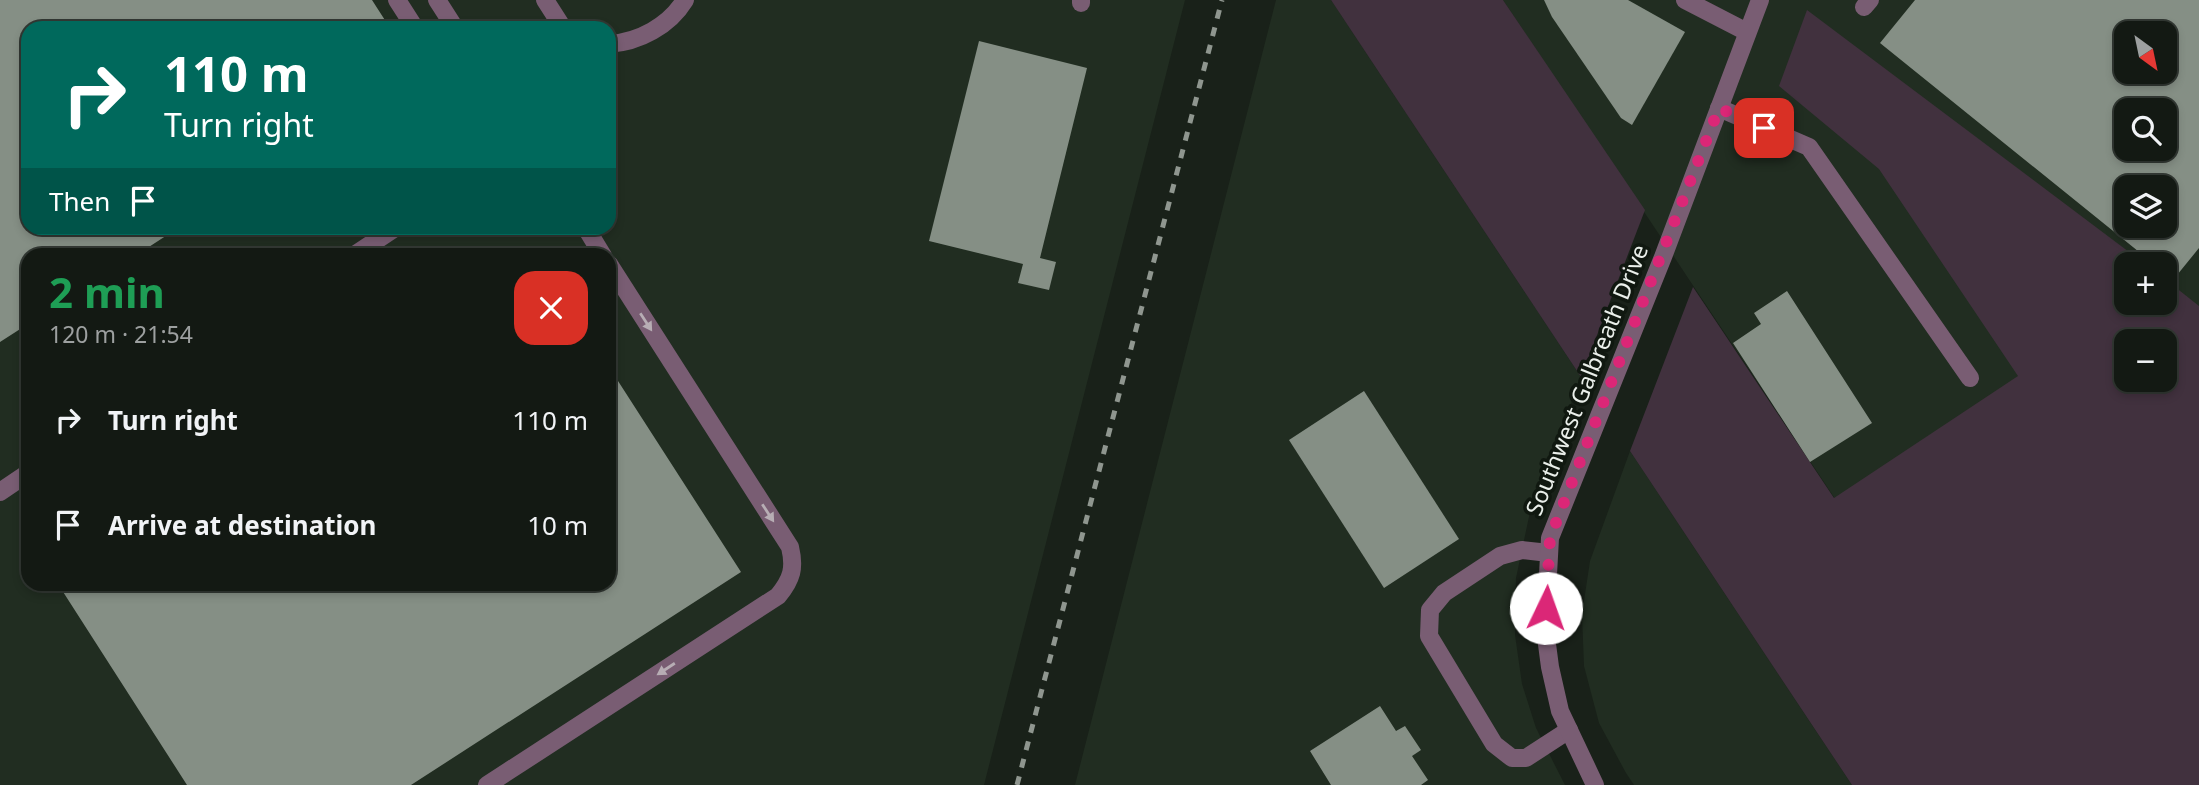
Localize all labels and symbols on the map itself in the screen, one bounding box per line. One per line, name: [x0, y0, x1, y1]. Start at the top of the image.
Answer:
north arrow: [2114, 21, 2177, 84]
pin: [1734, 98, 1794, 158]
street label: Southwest Galbreath Drive: [1517, 239, 1655, 520]
one-way arrow: [639, 312, 652, 331]
one-way arrow: [762, 504, 775, 523]
position arrow: [1509, 571, 1583, 645]
one-way arrow: [656, 662, 676, 675]

